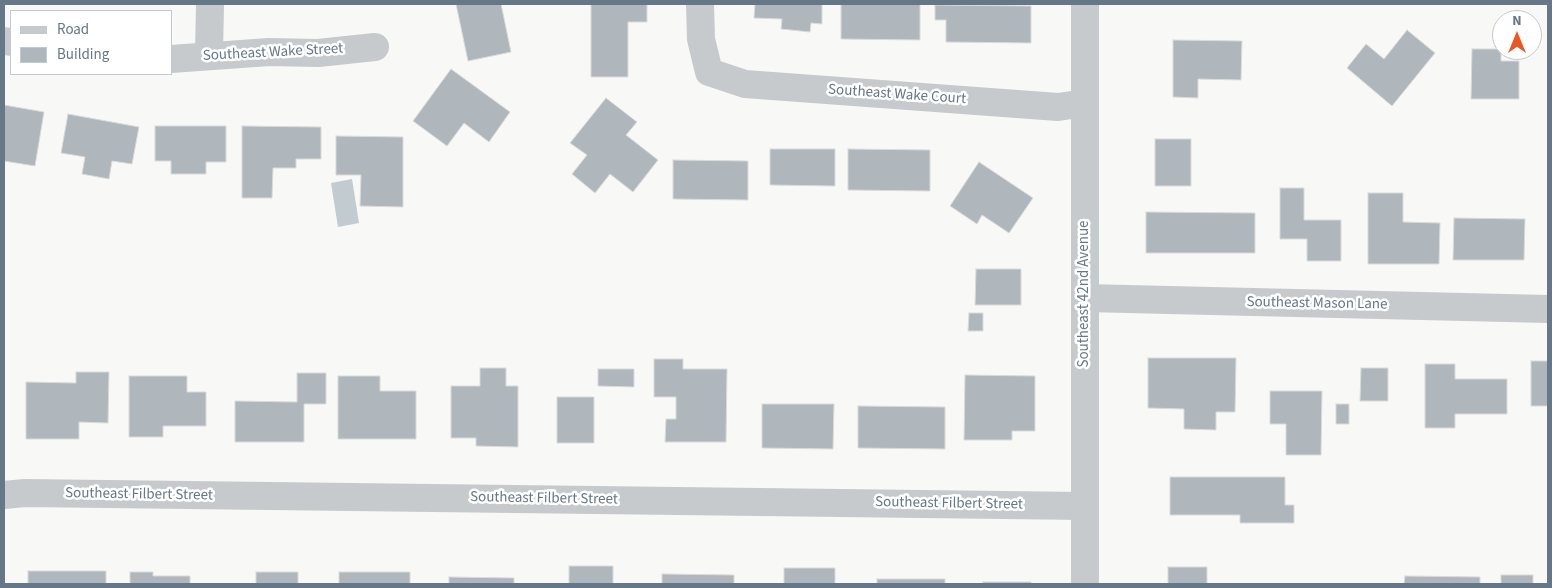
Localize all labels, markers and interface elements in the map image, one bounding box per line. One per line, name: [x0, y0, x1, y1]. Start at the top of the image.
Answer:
legend: [10, 10, 172, 75]
north arrow: [1492, 10, 1542, 60]
text: N: [1512, 11, 1522, 31]
text: Road: [57, 19, 89, 40]
street label: Southeast Wake Street: [202, 40, 344, 66]
text: Building: [57, 44, 109, 65]
street label: Southeast Wake Court: [827, 81, 967, 109]
street label: Southeast 42nd Avenue: [1076, 220, 1094, 368]
street label: Southeast Mason Lane: [1246, 294, 1388, 314]
street label: Southeast Filbert Street: [65, 485, 213, 505]
street label: Southeast Filbert Street: [470, 489, 618, 509]
street label: Southeast Filbert Street: [875, 494, 1023, 514]

